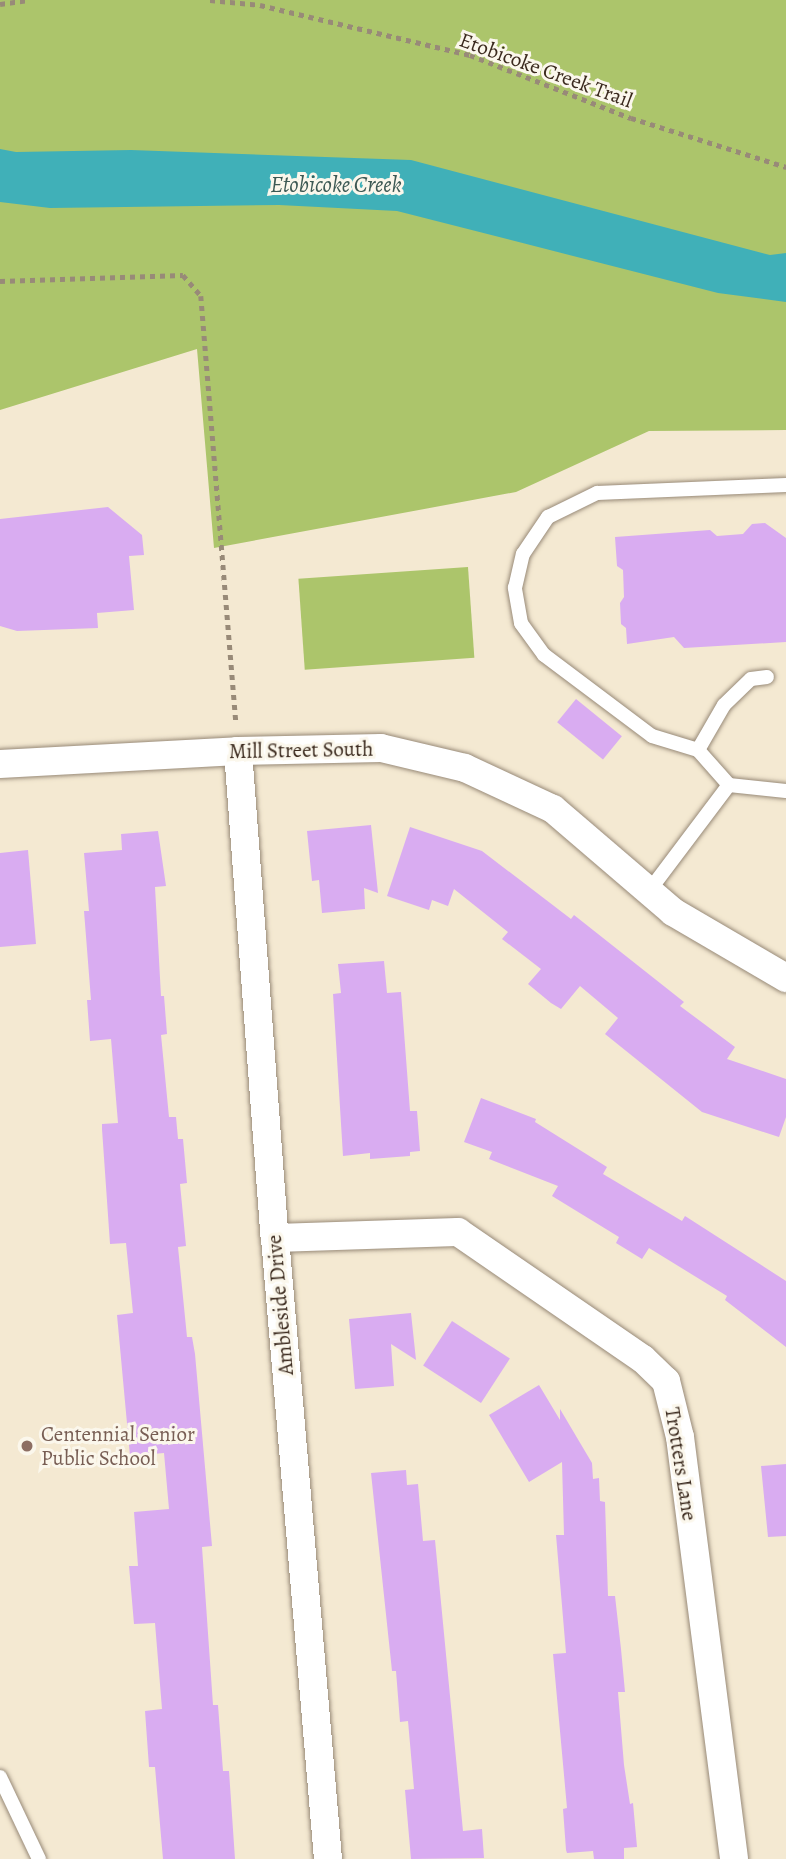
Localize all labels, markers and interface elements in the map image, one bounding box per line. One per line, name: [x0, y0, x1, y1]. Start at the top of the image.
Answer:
street label: Etobicoke Creek Trail: [456, 27, 636, 113]
water label: Etobicoke Creek: [270, 171, 402, 199]
street label: Mill Street South: [229, 736, 373, 764]
street label: Ambleside Drive: [261, 1234, 299, 1376]
street label: Trotters Lane: [660, 1406, 702, 1522]
place label: Centennial Senior Public School: [41, 1421, 195, 1471]
marker: Centennial Senior Public School: [19, 1438, 35, 1454]

